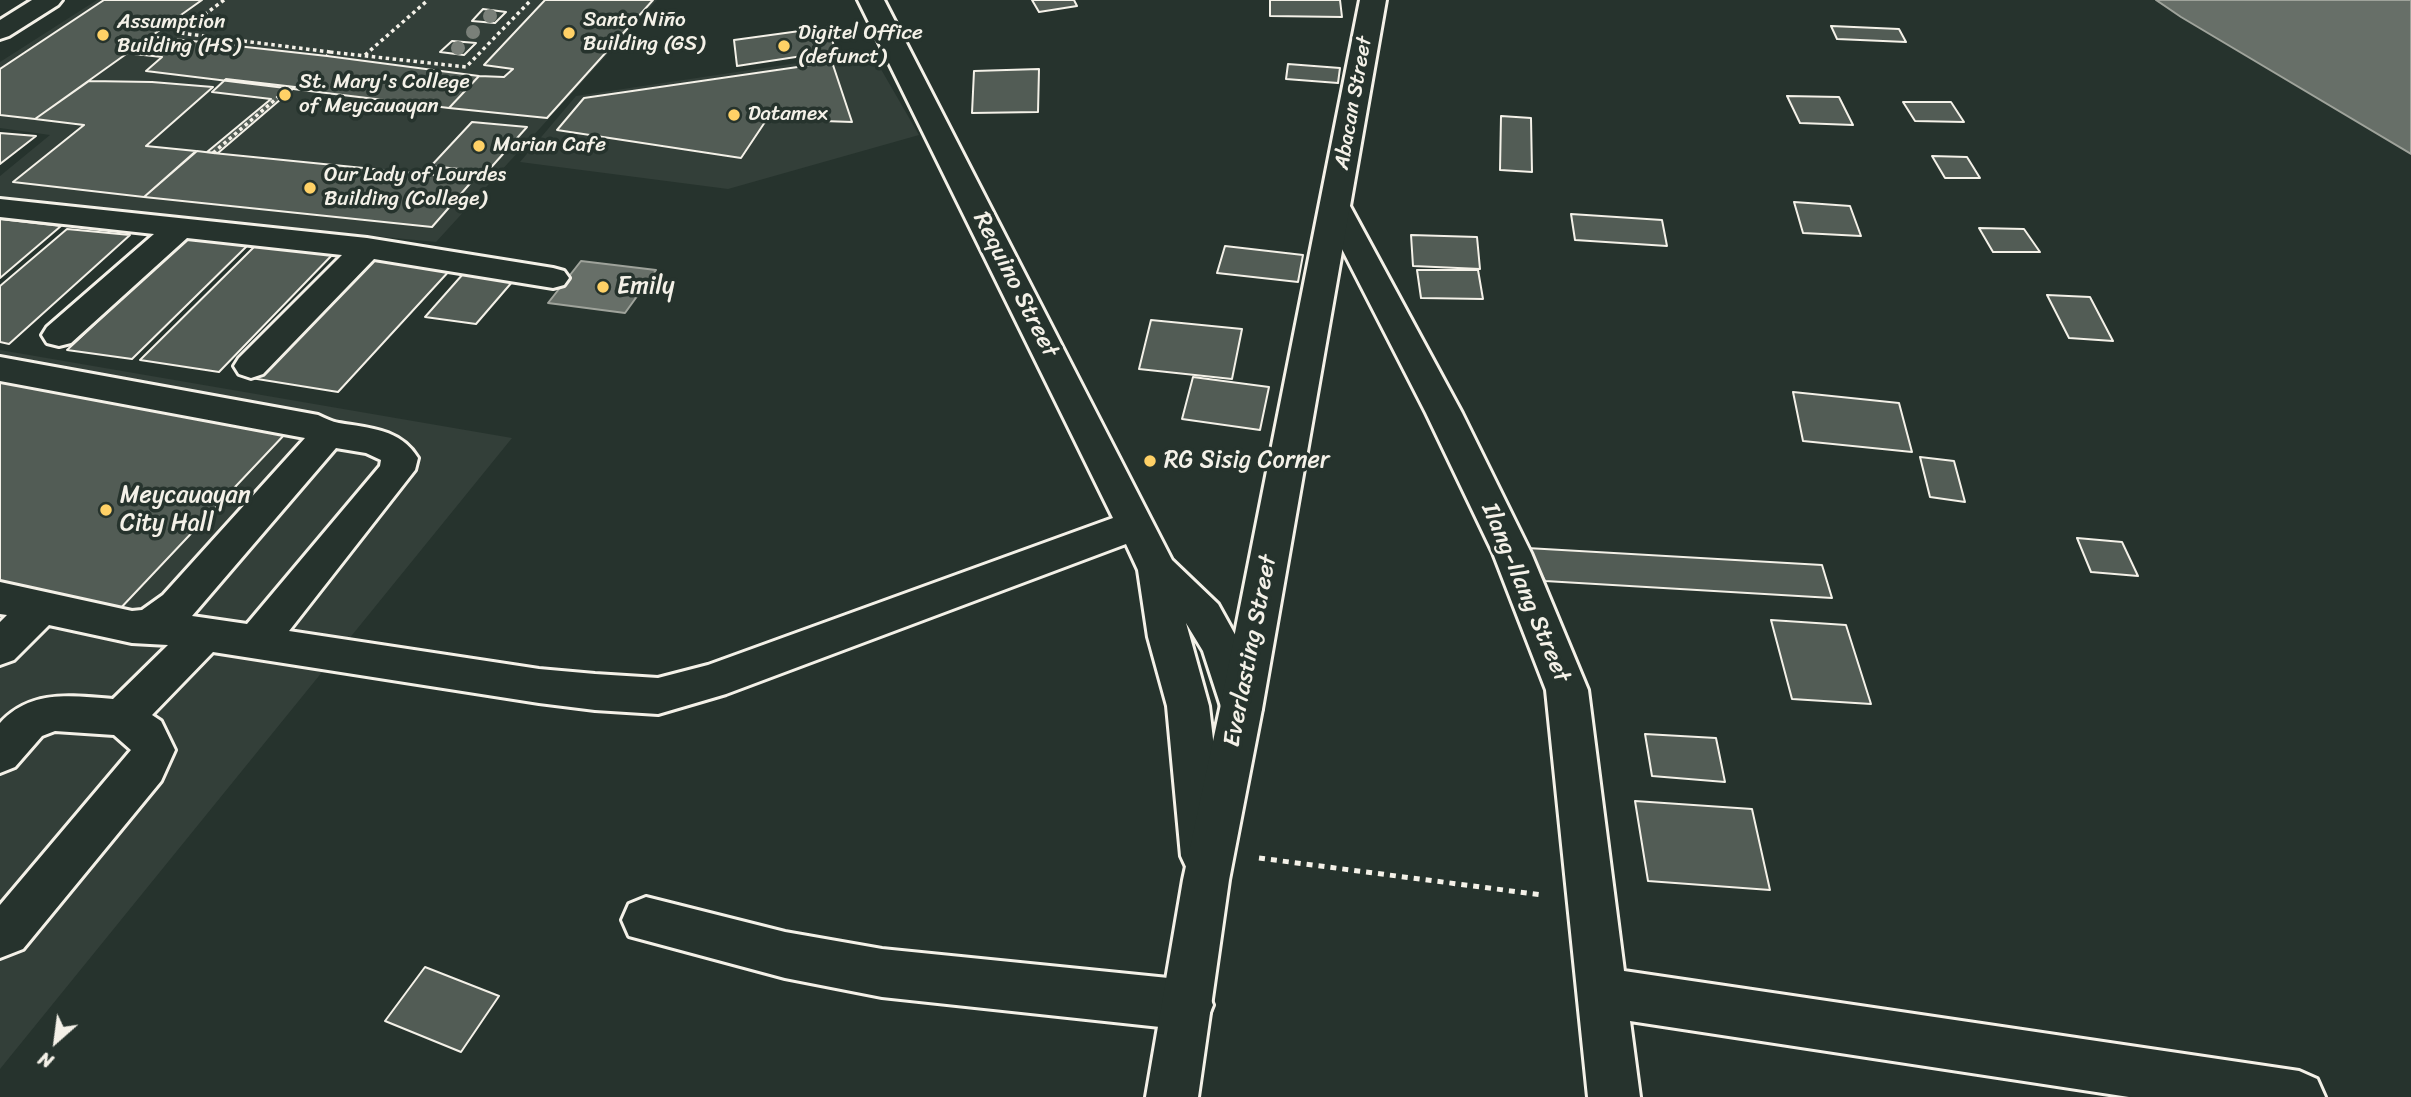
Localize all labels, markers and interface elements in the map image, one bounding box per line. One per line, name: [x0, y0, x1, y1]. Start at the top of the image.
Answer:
place label: Santo Niño Building (GS): [583, 8, 705, 58]
place label: Assumption Building (HS): [117, 10, 241, 60]
place label: Digitel Office (defunct): [798, 21, 923, 71]
marker: Santo Niño Building (GS): [561, 25, 577, 41]
marker: Assumption Building (HS): [95, 27, 111, 43]
street label: Abacan Street: [1330, 34, 1378, 172]
marker: Digitel Office (defunct): [776, 38, 792, 54]
place label: St. Mary's College of Meycauayan: [299, 70, 470, 120]
marker: St. Mary's College of Meycauayan: [277, 87, 293, 103]
place label: Datamex: [748, 102, 828, 128]
marker: Datamex: [726, 107, 742, 123]
place label: Marian Cafe: [493, 133, 606, 159]
marker: Marian Cafe: [471, 138, 487, 154]
place label: Our Lady of Lourdes Building (College): [324, 163, 506, 213]
marker: Our Lady of Lourdes Building (College): [302, 180, 318, 196]
street label: Requino Street: [966, 208, 1064, 362]
place label: Emily: [617, 273, 675, 301]
marker: Emily: [595, 279, 611, 295]
place label: RG Sisig Corner: [1164, 447, 1330, 475]
marker: RG Sisig Corner: [1142, 453, 1158, 469]
place label: Meycauayan City Hall: [120, 482, 251, 538]
street label: Ilang-Ilang Street: [1474, 499, 1576, 687]
marker: Meycauayan City Hall: [98, 502, 114, 518]
street label: Everlasting Street: [1218, 553, 1284, 749]
north arrow: [21, 1006, 91, 1076]
text: N: [32, 1042, 59, 1078]

